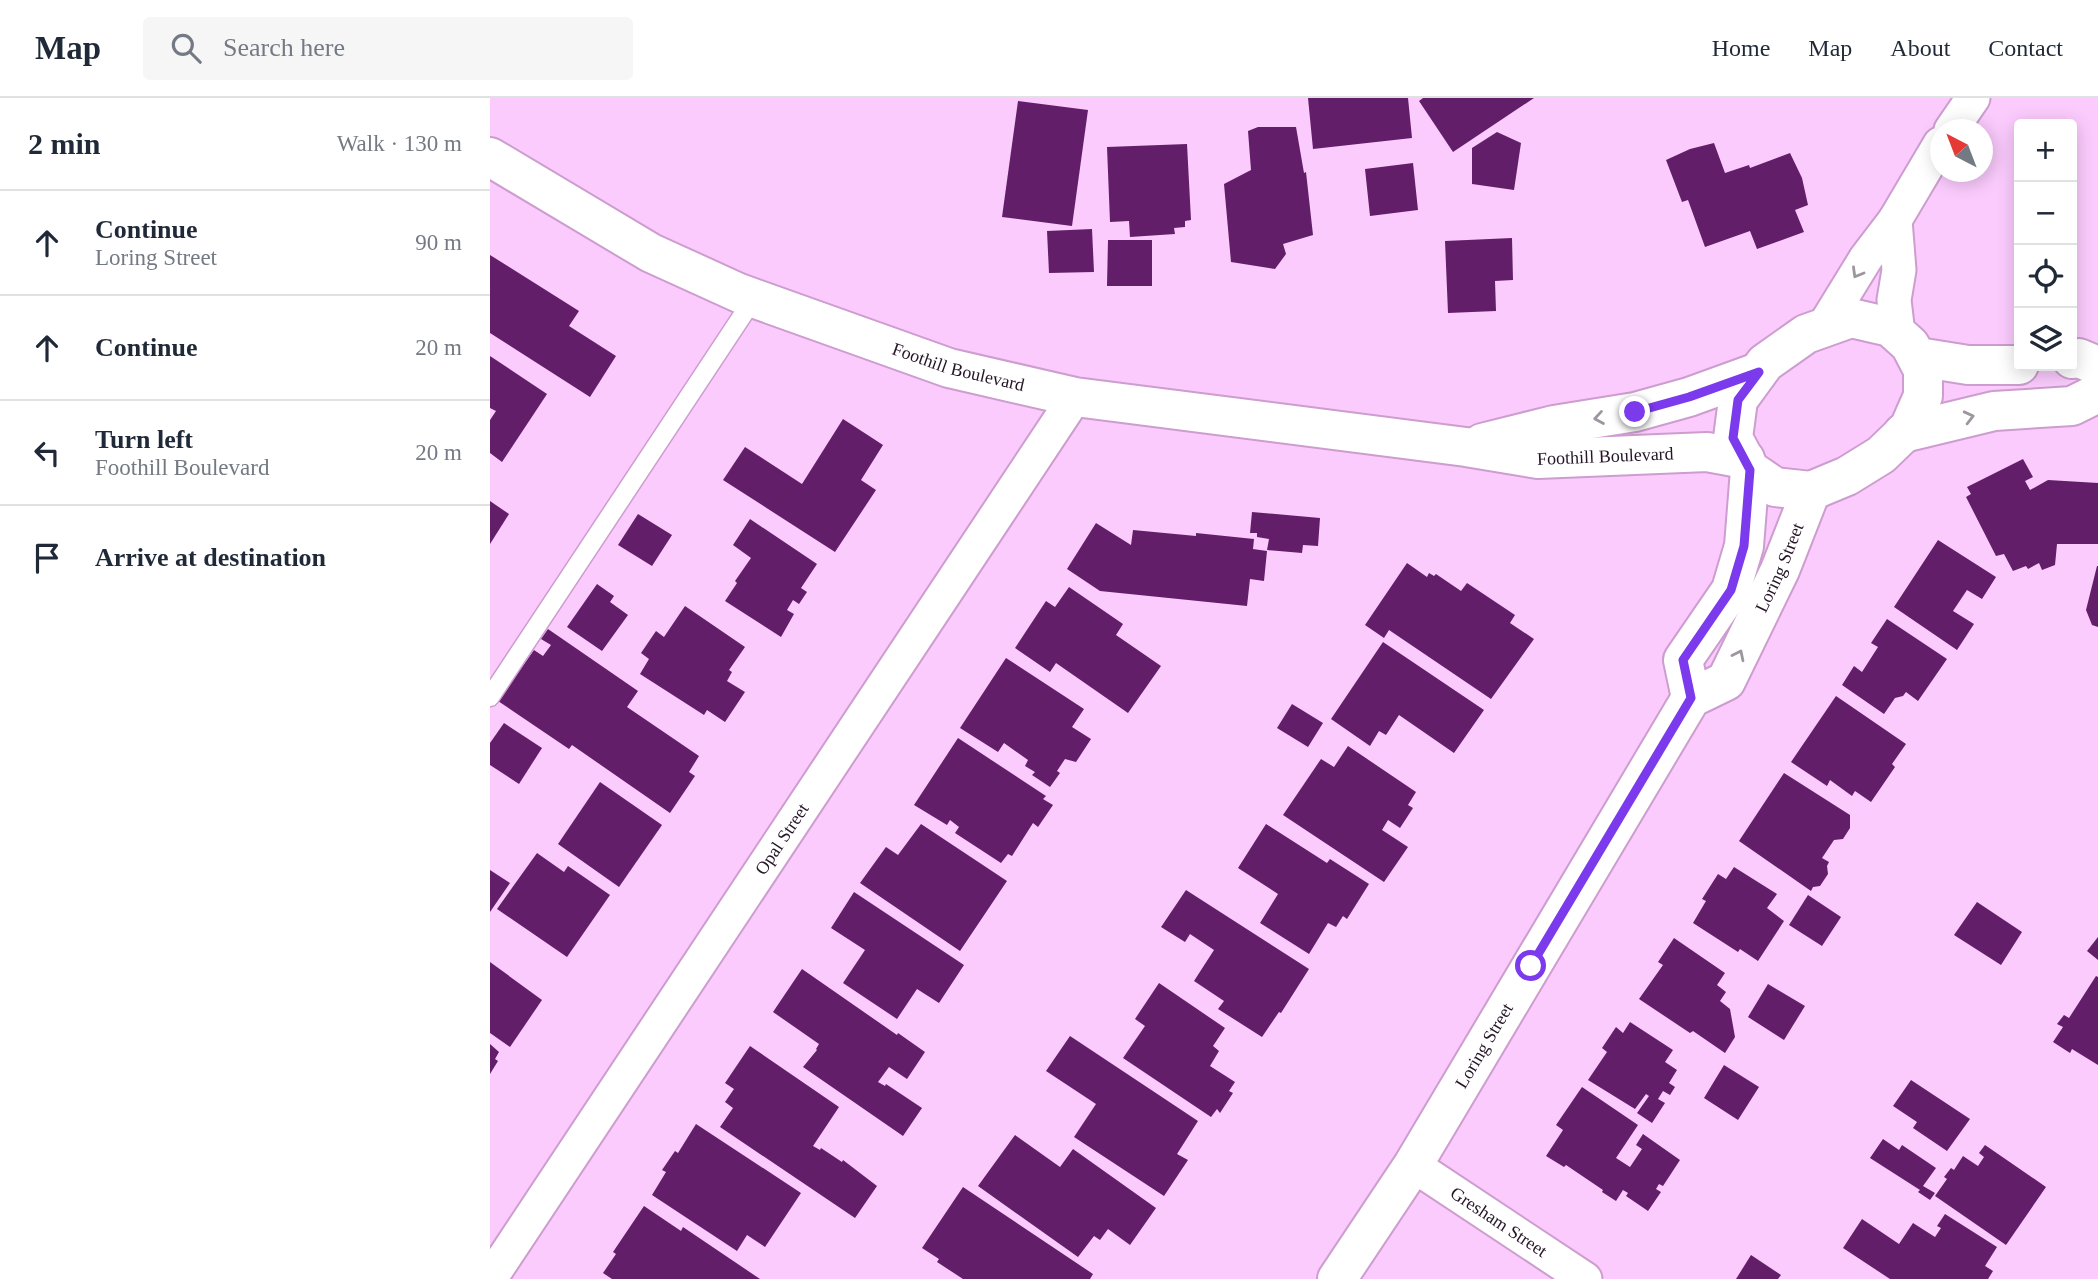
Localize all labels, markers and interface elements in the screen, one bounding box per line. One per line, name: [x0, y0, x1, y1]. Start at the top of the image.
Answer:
search box: [143, 17, 633, 80]
icon: search: [167, 29, 205, 67]
text: Map: [35, 30, 101, 66]
text: Search here: [223, 33, 345, 62]
text: Home: [1712, 35, 1770, 61]
text: Map: [1808, 35, 1852, 61]
text: About: [1890, 35, 1950, 61]
text: Contact: [1988, 35, 2063, 61]
north arrow: [1930, 119, 1993, 182]
map controls: [2014, 119, 2077, 371]
button: +: [2014, 119, 2077, 182]
text: 2 min: [28, 127, 101, 160]
text: Walk · 130 m: [337, 131, 462, 156]
button: −: [2014, 182, 2077, 245]
text: Continue: [95, 215, 198, 244]
icon: ahead: [28, 224, 66, 262]
text: 90 m: [415, 230, 462, 255]
text: Loring Street: [95, 245, 217, 270]
button: locate: [2014, 245, 2077, 308]
one-way arrow: [1852, 266, 1865, 279]
button: layers: [2014, 308, 2077, 371]
icon: ahead: [28, 329, 66, 367]
text: Continue: [95, 333, 198, 362]
text: 20 m: [415, 335, 462, 360]
street label: Foothill Boulevard: [890, 339, 1026, 395]
route end: [1619, 396, 1650, 427]
one-way arrow: [1593, 410, 1605, 425]
one-way arrow: [1963, 411, 1975, 425]
text: Turn left: [95, 425, 193, 454]
icon: left: [28, 434, 66, 472]
text: 20 m: [415, 440, 462, 465]
street label: Foothill Boulevard: [1537, 443, 1674, 469]
text: Foothill Boulevard: [95, 455, 269, 480]
street label: Loring Street: [1751, 520, 1808, 615]
icon: arrive: [28, 539, 66, 577]
text: Arrive at destination: [95, 543, 326, 572]
one-way arrow: [1730, 650, 1744, 662]
street label: Opal Street: [751, 799, 813, 879]
route start: [1515, 950, 1546, 981]
street label: Loring Street: [1451, 999, 1517, 1092]
street label: Gresham Street: [1447, 1183, 1551, 1261]

